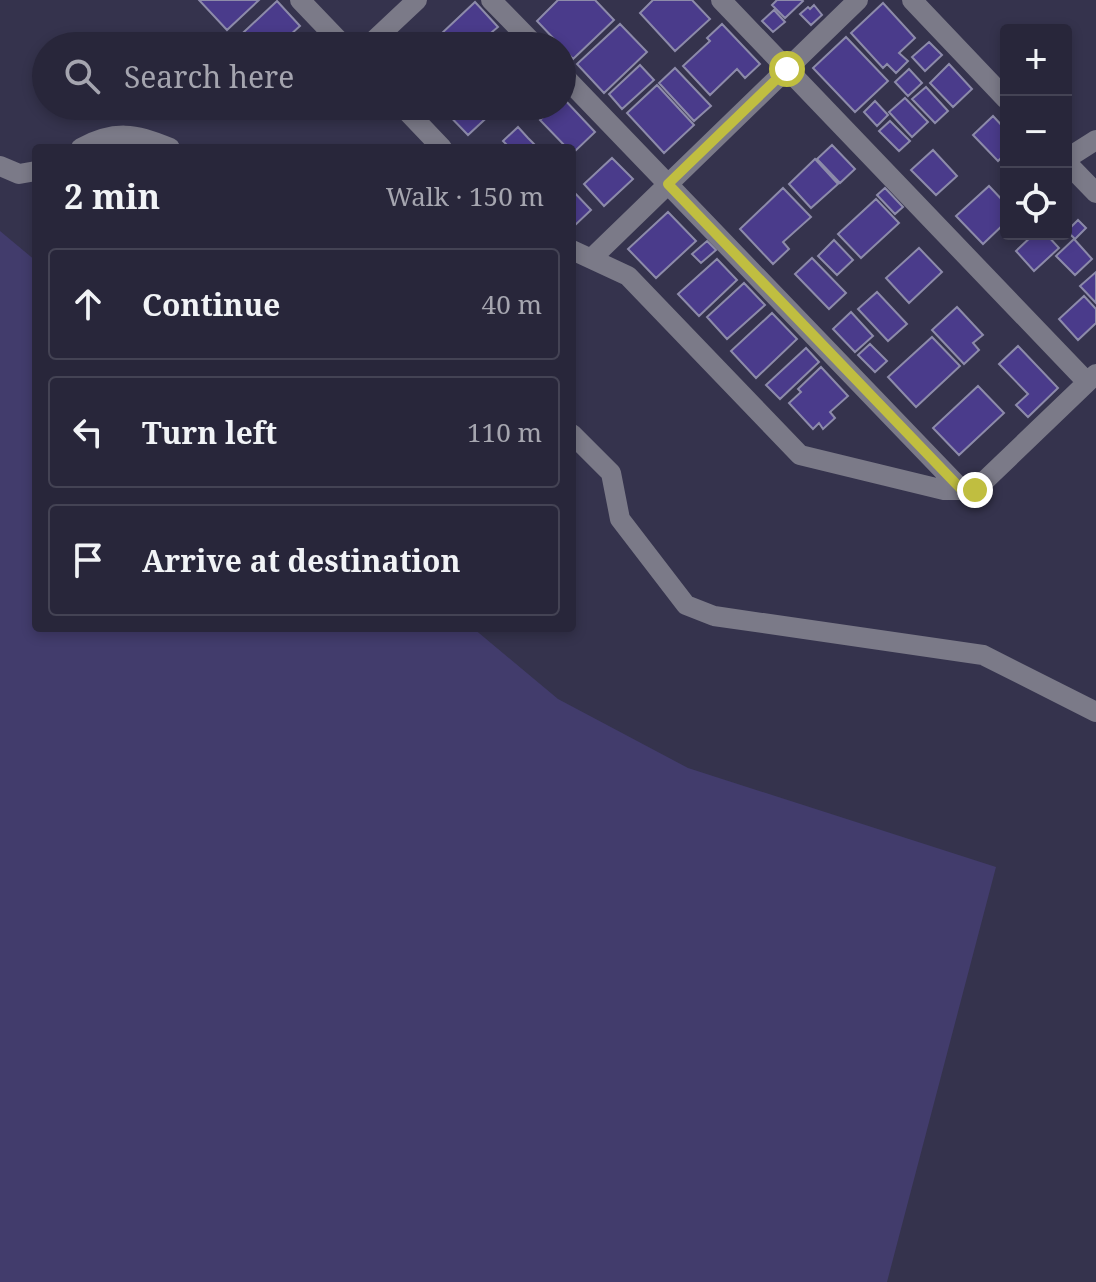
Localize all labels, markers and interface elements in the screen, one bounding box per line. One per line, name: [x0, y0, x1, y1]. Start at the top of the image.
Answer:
map controls: [1000, 24, 1072, 240]
button: +: [1000, 24, 1072, 96]
search box: [32, 32, 576, 120]
route start: [769, 51, 805, 87]
icon: search: [60, 54, 104, 98]
text: Search here: [124, 56, 294, 97]
button: −: [1000, 96, 1072, 168]
button: locate: [1000, 168, 1072, 240]
text: 2 min: [64, 173, 160, 219]
text: Walk · 150 m: [386, 178, 544, 214]
icon: ahead: [66, 282, 110, 326]
text: Continue: [142, 284, 280, 325]
text: 40 m: [482, 286, 542, 322]
icon: left: [66, 410, 110, 454]
text: Turn left: [142, 412, 277, 453]
text: 110 m: [467, 414, 542, 450]
route end: [957, 472, 993, 508]
icon: arrive: [66, 538, 110, 582]
text: Arrive at destination: [142, 540, 461, 581]

